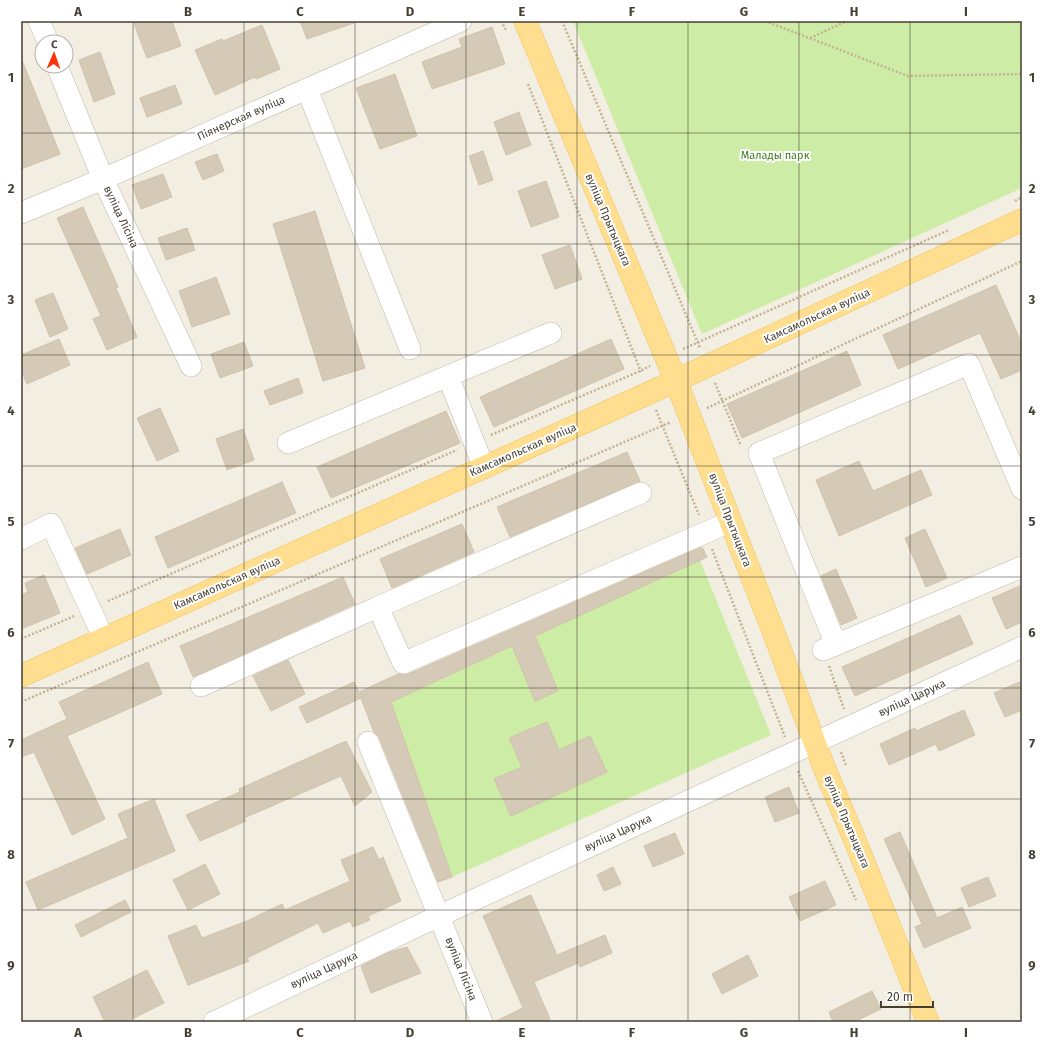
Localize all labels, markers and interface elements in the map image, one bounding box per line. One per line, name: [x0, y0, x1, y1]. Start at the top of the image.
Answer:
text: A: [73, 4, 82, 19]
text: B: [184, 4, 192, 19]
text: C: [296, 4, 304, 19]
text: D: [406, 4, 415, 19]
text: E: [519, 4, 526, 19]
text: F: [629, 4, 636, 19]
text: G: [740, 4, 748, 19]
text: H: [850, 4, 858, 19]
text: I: [964, 4, 968, 19]
north arrow: [34, 34, 74, 74]
text: С: [51, 38, 58, 51]
text: 1: [8, 70, 14, 85]
text: 1: [1029, 70, 1035, 85]
street label: Піянерская вуліца: [195, 93, 287, 143]
park label: Малады парк: [741, 149, 810, 162]
street label: вуліца Прытыцкага: [583, 172, 633, 268]
text: 2: [8, 181, 15, 196]
text: 2: [1029, 181, 1036, 196]
street label: вуліца Лісіна: [101, 184, 141, 250]
street label: Камсамольская вуліца: [762, 286, 872, 346]
text: 3: [7, 292, 15, 307]
text: 3: [1028, 292, 1036, 307]
text: 4: [7, 403, 15, 418]
text: 4: [1028, 403, 1036, 418]
street label: Камсамольская вуліца: [468, 421, 578, 479]
street label: вуліца Прытыцкага: [706, 471, 754, 569]
text: 5: [8, 514, 15, 529]
text: 5: [1029, 514, 1036, 529]
street label: Камсамольская вуліца: [172, 554, 282, 612]
text: 6: [7, 625, 15, 640]
text: 6: [1028, 625, 1036, 640]
street label: вуліца Царука: [876, 677, 948, 719]
text: 7: [8, 736, 14, 751]
text: 7: [1029, 736, 1035, 751]
street label: вуліца Прытыцкага: [822, 774, 872, 870]
street label: вуліца Царука: [582, 812, 654, 854]
text: 8: [7, 847, 15, 862]
text: 8: [1028, 847, 1036, 862]
street label: вуліца Лісіна: [442, 935, 480, 1003]
street label: вуліца Царука: [288, 949, 360, 991]
text: 9: [7, 958, 15, 973]
text: 9: [1028, 958, 1036, 973]
scale bar: [881, 983, 933, 1009]
text: 20 m: [887, 990, 913, 1004]
text: A: [73, 1025, 82, 1040]
text: B: [184, 1025, 192, 1040]
text: C: [296, 1025, 304, 1040]
text: D: [406, 1025, 415, 1040]
text: E: [519, 1025, 526, 1040]
text: F: [629, 1025, 636, 1040]
text: G: [740, 1025, 748, 1040]
text: H: [850, 1025, 858, 1040]
text: I: [964, 1025, 968, 1040]

